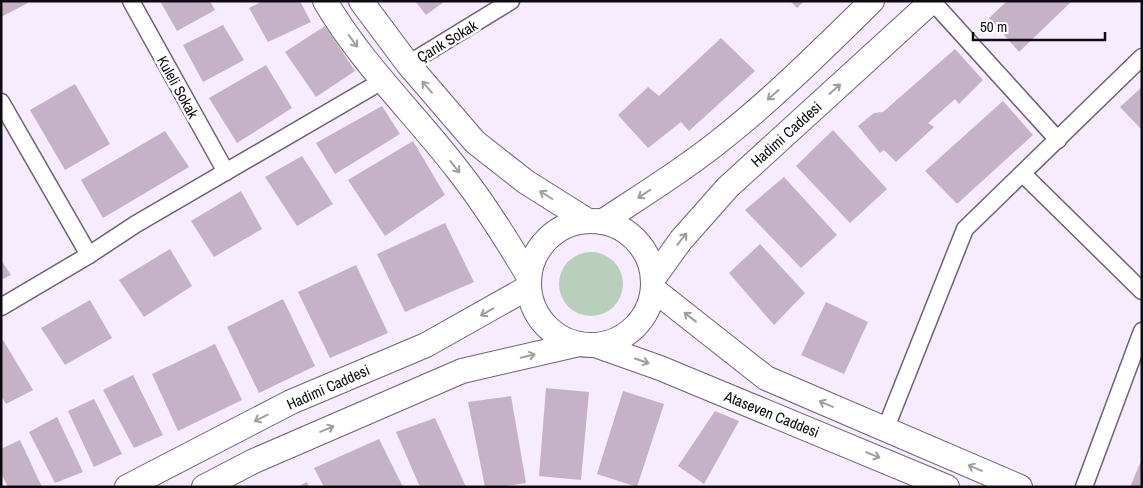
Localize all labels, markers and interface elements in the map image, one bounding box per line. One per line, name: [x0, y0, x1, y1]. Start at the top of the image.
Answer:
scale bar: [973, 10, 1106, 42]
street label: Çarık Sokak: [413, 14, 482, 67]
text: 50 m: [980, 16, 1007, 37]
one-way arrow: [348, 34, 358, 48]
street label: Kuleli Sokak: [152, 52, 204, 123]
one-way arrow: [421, 80, 433, 93]
one-way arrow: [829, 83, 842, 95]
one-way arrow: [766, 89, 779, 101]
street label: Hadimi Caddesi: [746, 96, 826, 172]
one-way arrow: [450, 161, 461, 174]
one-way arrow: [638, 189, 652, 199]
one-way arrow: [540, 190, 554, 200]
one-way arrow: [676, 233, 687, 246]
one-way arrow: [480, 307, 495, 317]
one-way arrow: [683, 312, 696, 323]
one-way arrow: [520, 350, 536, 360]
one-way arrow: [633, 357, 649, 366]
street label: Hadimi Caddesi: [283, 359, 373, 415]
street label: Ataseven Caddesi: [721, 385, 823, 443]
one-way arrow: [818, 399, 833, 408]
one-way arrow: [254, 414, 269, 423]
one-way arrow: [319, 424, 334, 434]
one-way arrow: [865, 451, 880, 461]
one-way arrow: [968, 462, 983, 472]

